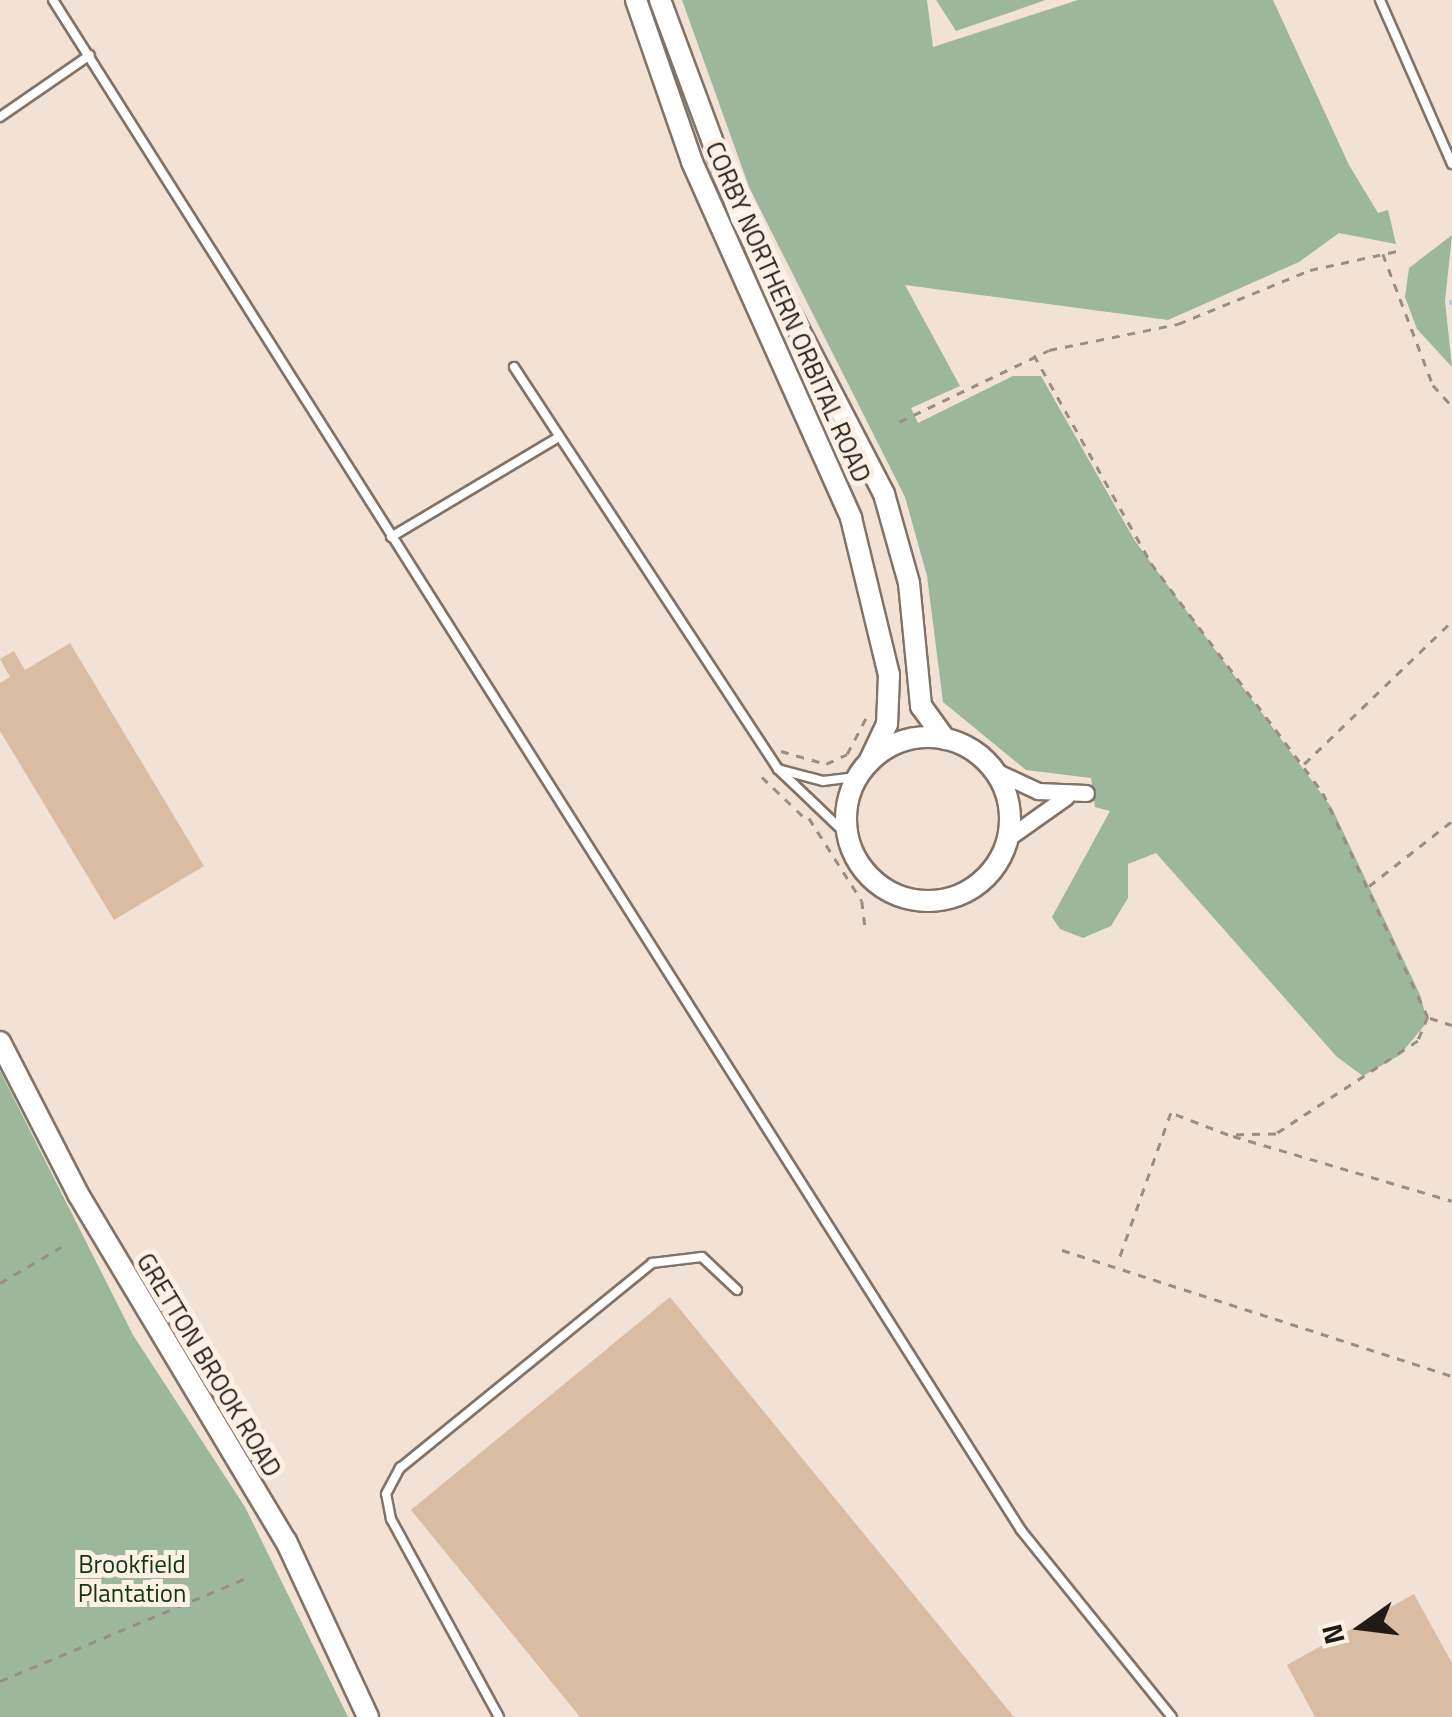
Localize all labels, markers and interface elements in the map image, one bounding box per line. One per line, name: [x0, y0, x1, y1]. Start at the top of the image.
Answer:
street label: CORBY NORTHERN ORBITAL ROAD: [699, 137, 877, 487]
street label: GRETTON BROOK ROAD: [130, 1248, 288, 1482]
park label: Brookfield Plantation: [78, 1550, 186, 1609]
north arrow: [1312, 1577, 1412, 1677]
text: N: [1309, 1620, 1356, 1649]

